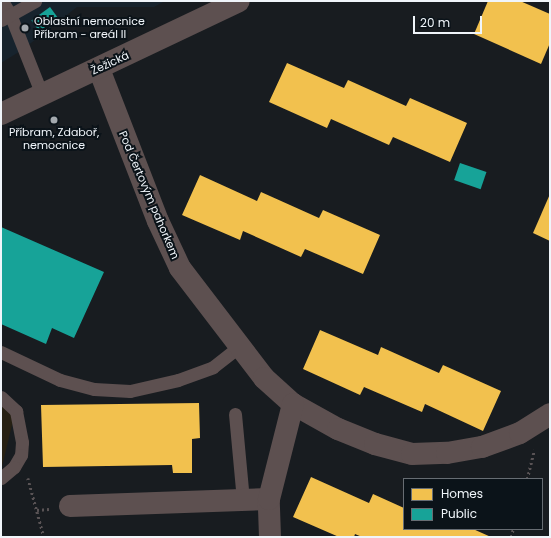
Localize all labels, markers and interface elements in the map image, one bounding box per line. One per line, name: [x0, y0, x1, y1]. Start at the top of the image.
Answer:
scale bar: [415, 8, 484, 34]
text: 20 m: [420, 14, 450, 31]
place label: Oblastní nemocnice Příbram - areál II: [34, 15, 145, 41]
marker: Oblastní nemocnice Příbram - areál II: [19, 22, 31, 34]
street label: Žežická: [89, 49, 131, 77]
marker: Příbram, Zdaboř, nemocnice: [49, 115, 59, 125]
place label: Příbram, Zdaboř, nemocnice: [9, 126, 99, 152]
street label: Pod Čertovým pahorkem: [116, 129, 182, 261]
legend: [403, 478, 543, 530]
text: Homes: [441, 485, 483, 502]
text: Public: [441, 505, 477, 522]

